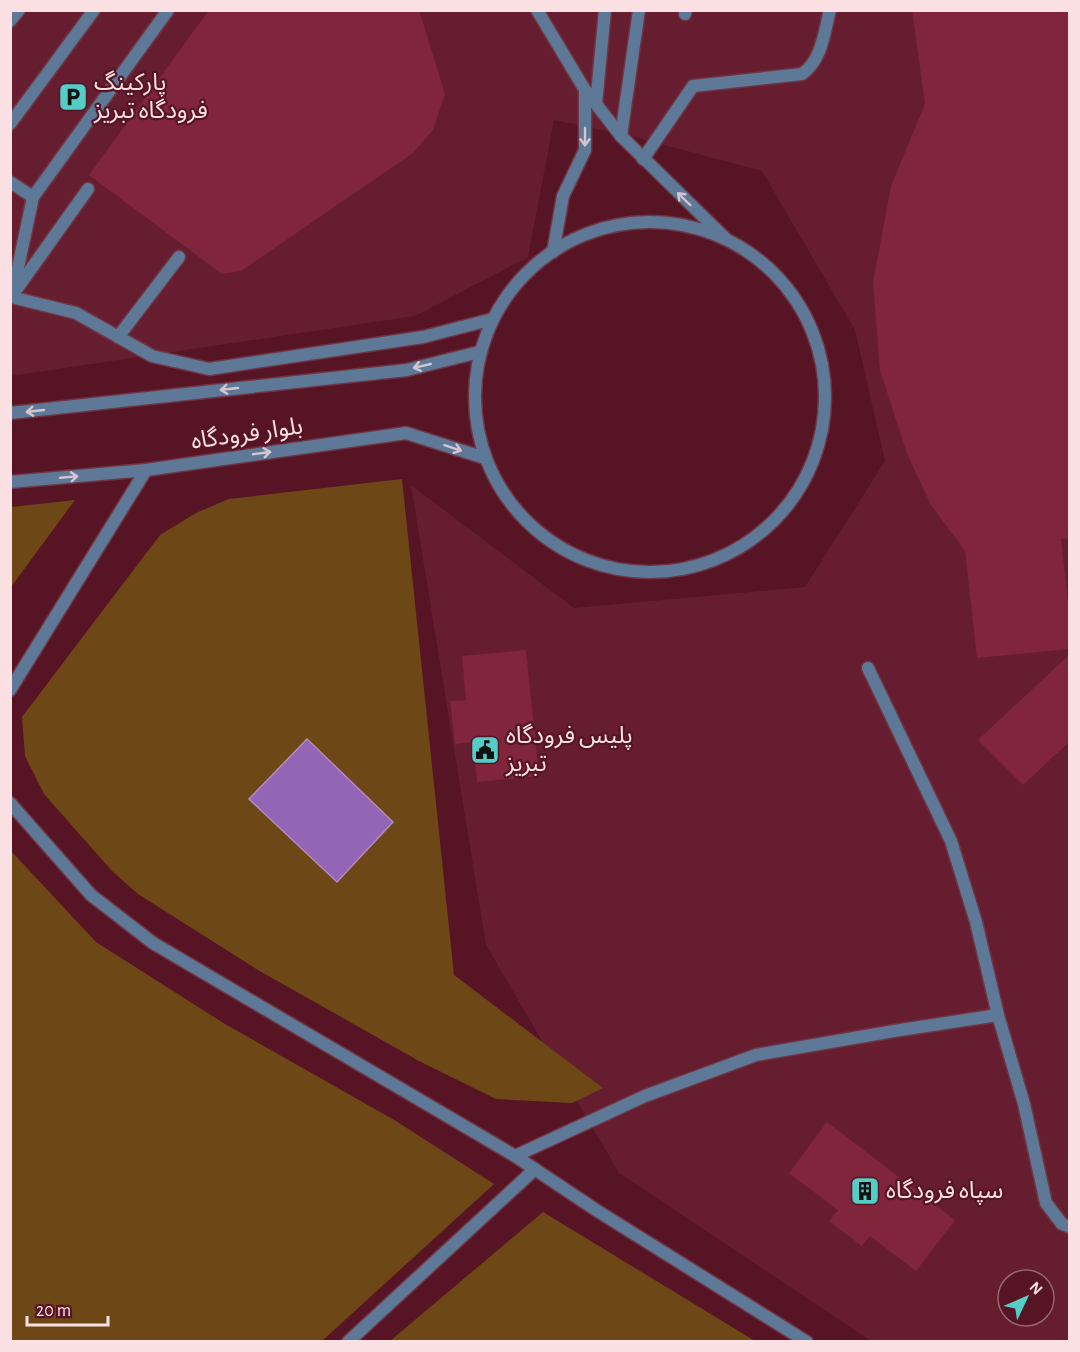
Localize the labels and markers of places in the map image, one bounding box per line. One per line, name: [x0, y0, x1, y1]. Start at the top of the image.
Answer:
place label: پارکینگ فرودگاه تبریز: [93, 70, 208, 124]
parking icon: پارکینگ فرودگاه تبریز: [57, 81, 89, 113]
place label: پلیس فرودگاه تبریز: [505, 723, 633, 777]
public building icon: پلیس فرودگاه تبریز: [469, 734, 501, 766]
building icon: سپاه فرودگاه: [849, 1175, 881, 1207]
place label: سپاه فرودگاه: [886, 1178, 1003, 1205]

